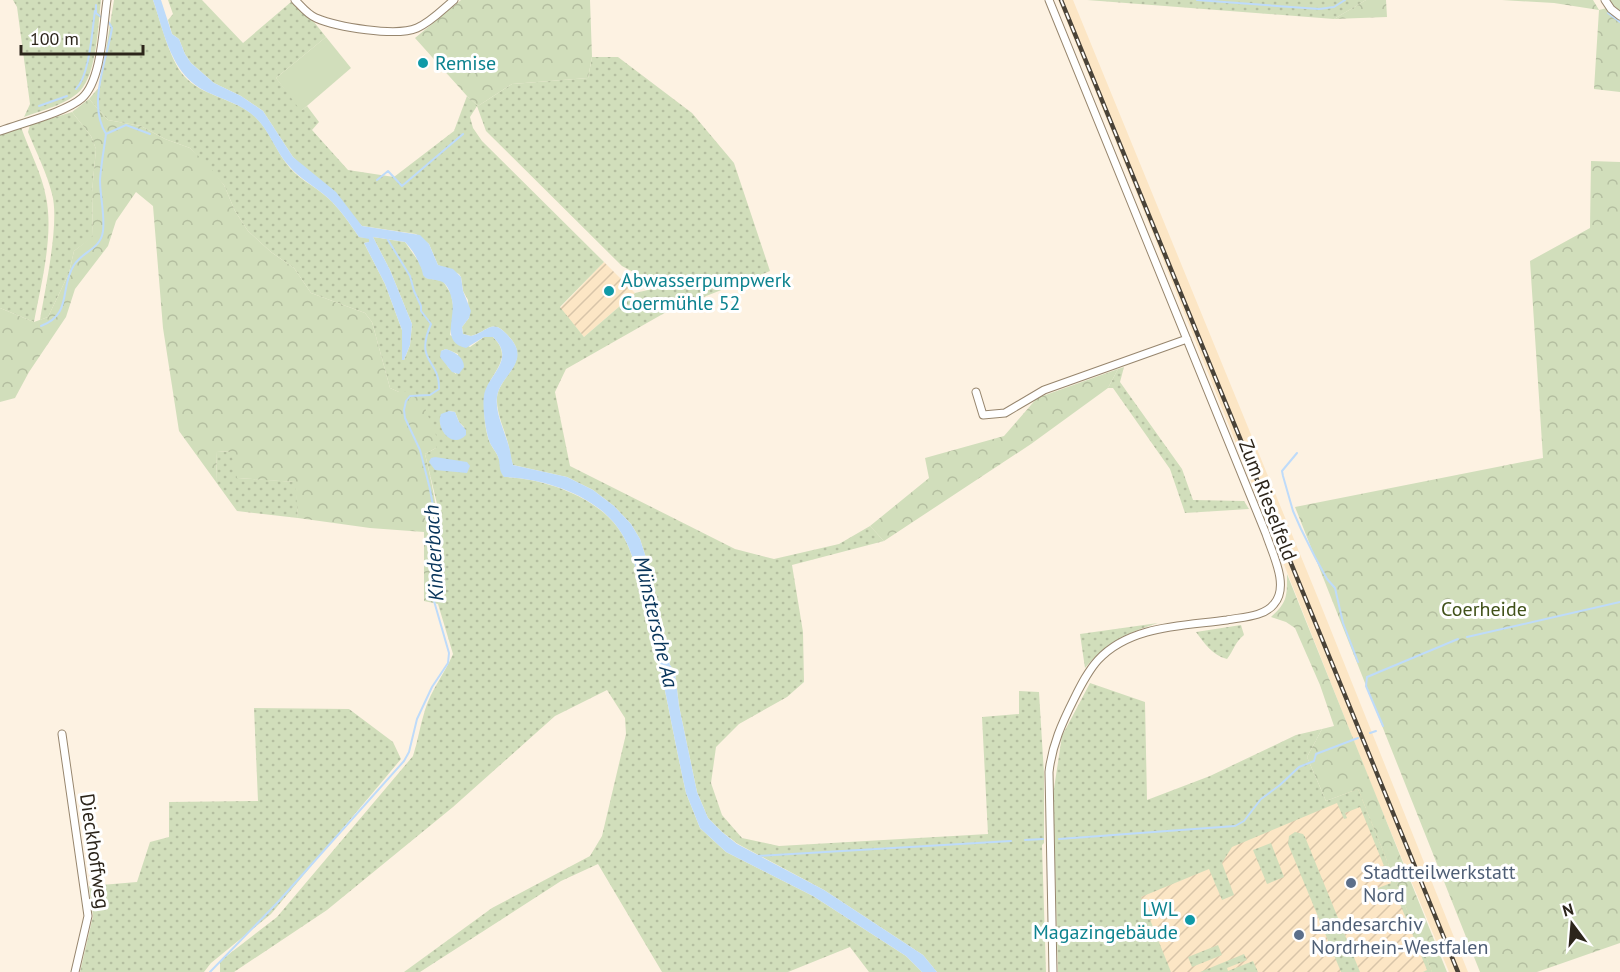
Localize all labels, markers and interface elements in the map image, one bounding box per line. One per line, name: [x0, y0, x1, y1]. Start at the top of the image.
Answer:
scale bar: [21, 18, 142, 56]
text: 100 m: [30, 27, 79, 50]
place label: Remise: [435, 50, 496, 76]
marker: Remise: [416, 56, 430, 70]
place label: Abwasserpumpwerk Coermühle 52: [621, 267, 792, 316]
marker: Abwasserpumpwerk Coermühle 52: [602, 284, 616, 298]
street label: Zum Rieselfeld: [1233, 436, 1303, 564]
water label: Kinderbach: [417, 504, 450, 602]
water label: Münstersche Aa: [628, 554, 685, 691]
park label: Coerheide: [1441, 596, 1527, 622]
street label: Dieckhoffweg: [74, 792, 116, 910]
place label: Stadtteilwerkstatt Nord: [1363, 859, 1516, 908]
marker: Stadtteilwerkstatt Nord: [1344, 876, 1358, 890]
north arrow: [1542, 894, 1602, 954]
place label: LWL Magazingebäude: [1033, 896, 1178, 945]
text: N: [1560, 899, 1576, 921]
place label: Landesarchiv Nordrhein-Westfalen: [1311, 911, 1488, 960]
marker: LWL Magazingebäude: [1183, 913, 1197, 927]
marker: Landesarchiv Nordrhein-Westfalen: [1292, 928, 1306, 942]

